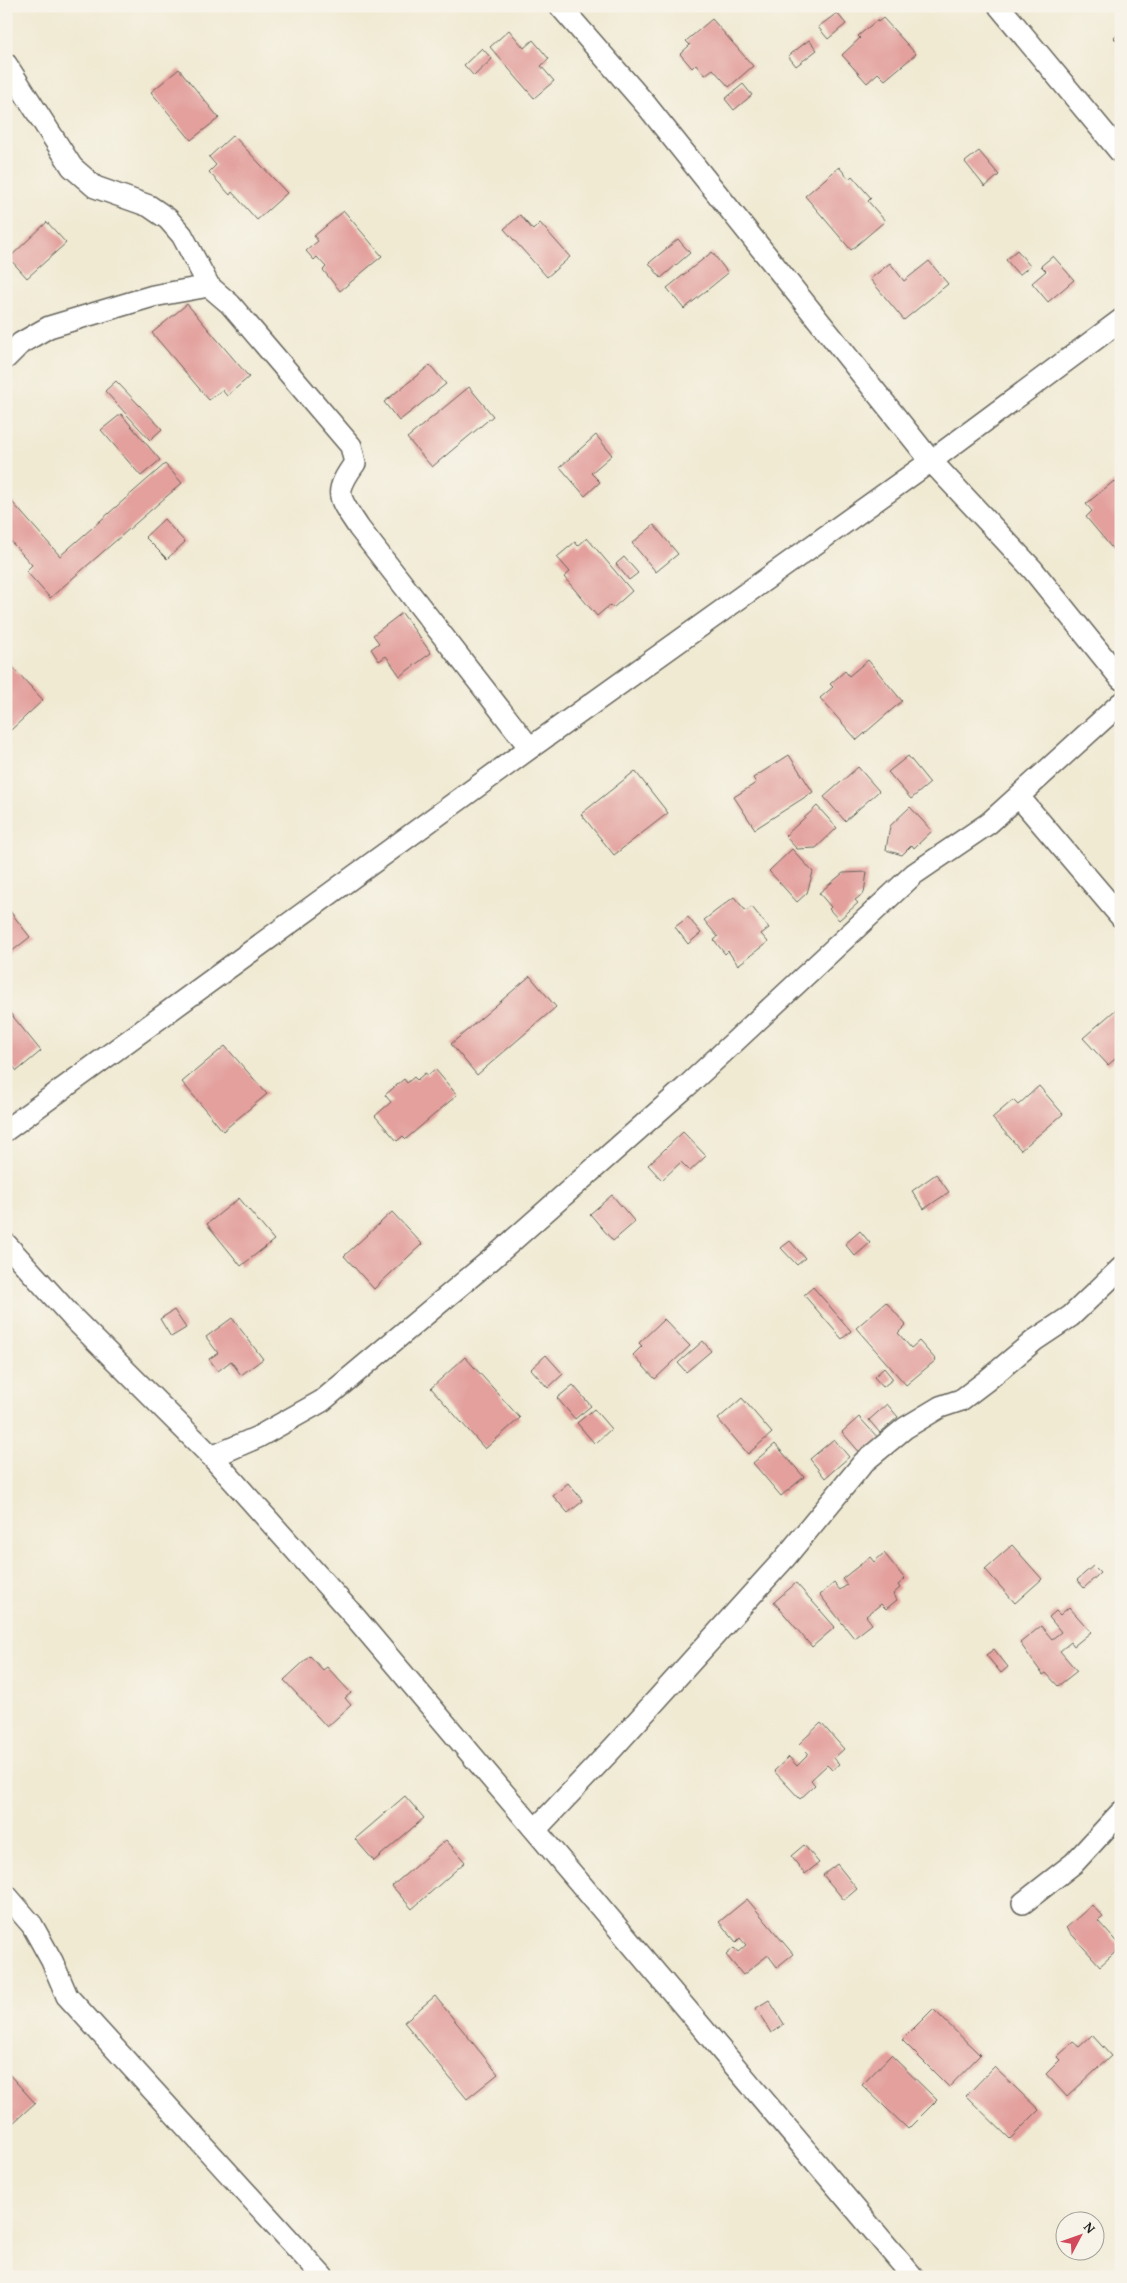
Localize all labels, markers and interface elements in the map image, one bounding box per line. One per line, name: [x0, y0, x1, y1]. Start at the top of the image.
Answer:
north arrow: [1054, 2210, 1104, 2260]
text: N: [1079, 2217, 1101, 2238]

